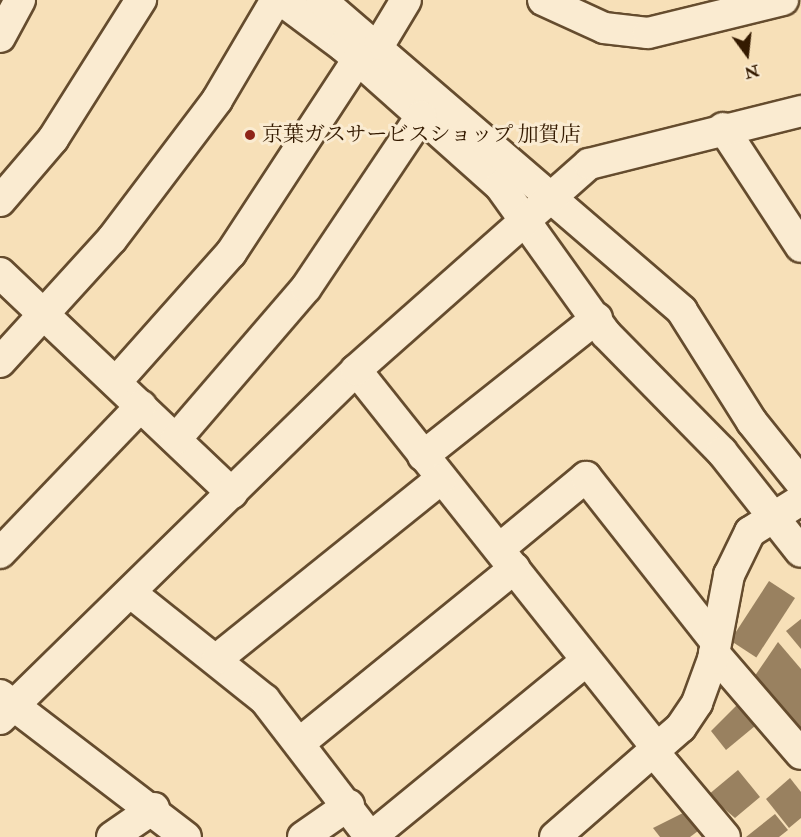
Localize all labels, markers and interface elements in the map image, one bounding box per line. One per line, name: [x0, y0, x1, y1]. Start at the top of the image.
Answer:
north arrow: [717, 24, 777, 84]
text: N: [742, 60, 761, 83]
place label: 京葉ガスサービスショップ 加賀店: [262, 122, 581, 148]
marker: 京葉ガスサービスショップ 加賀店: [243, 128, 257, 142]

